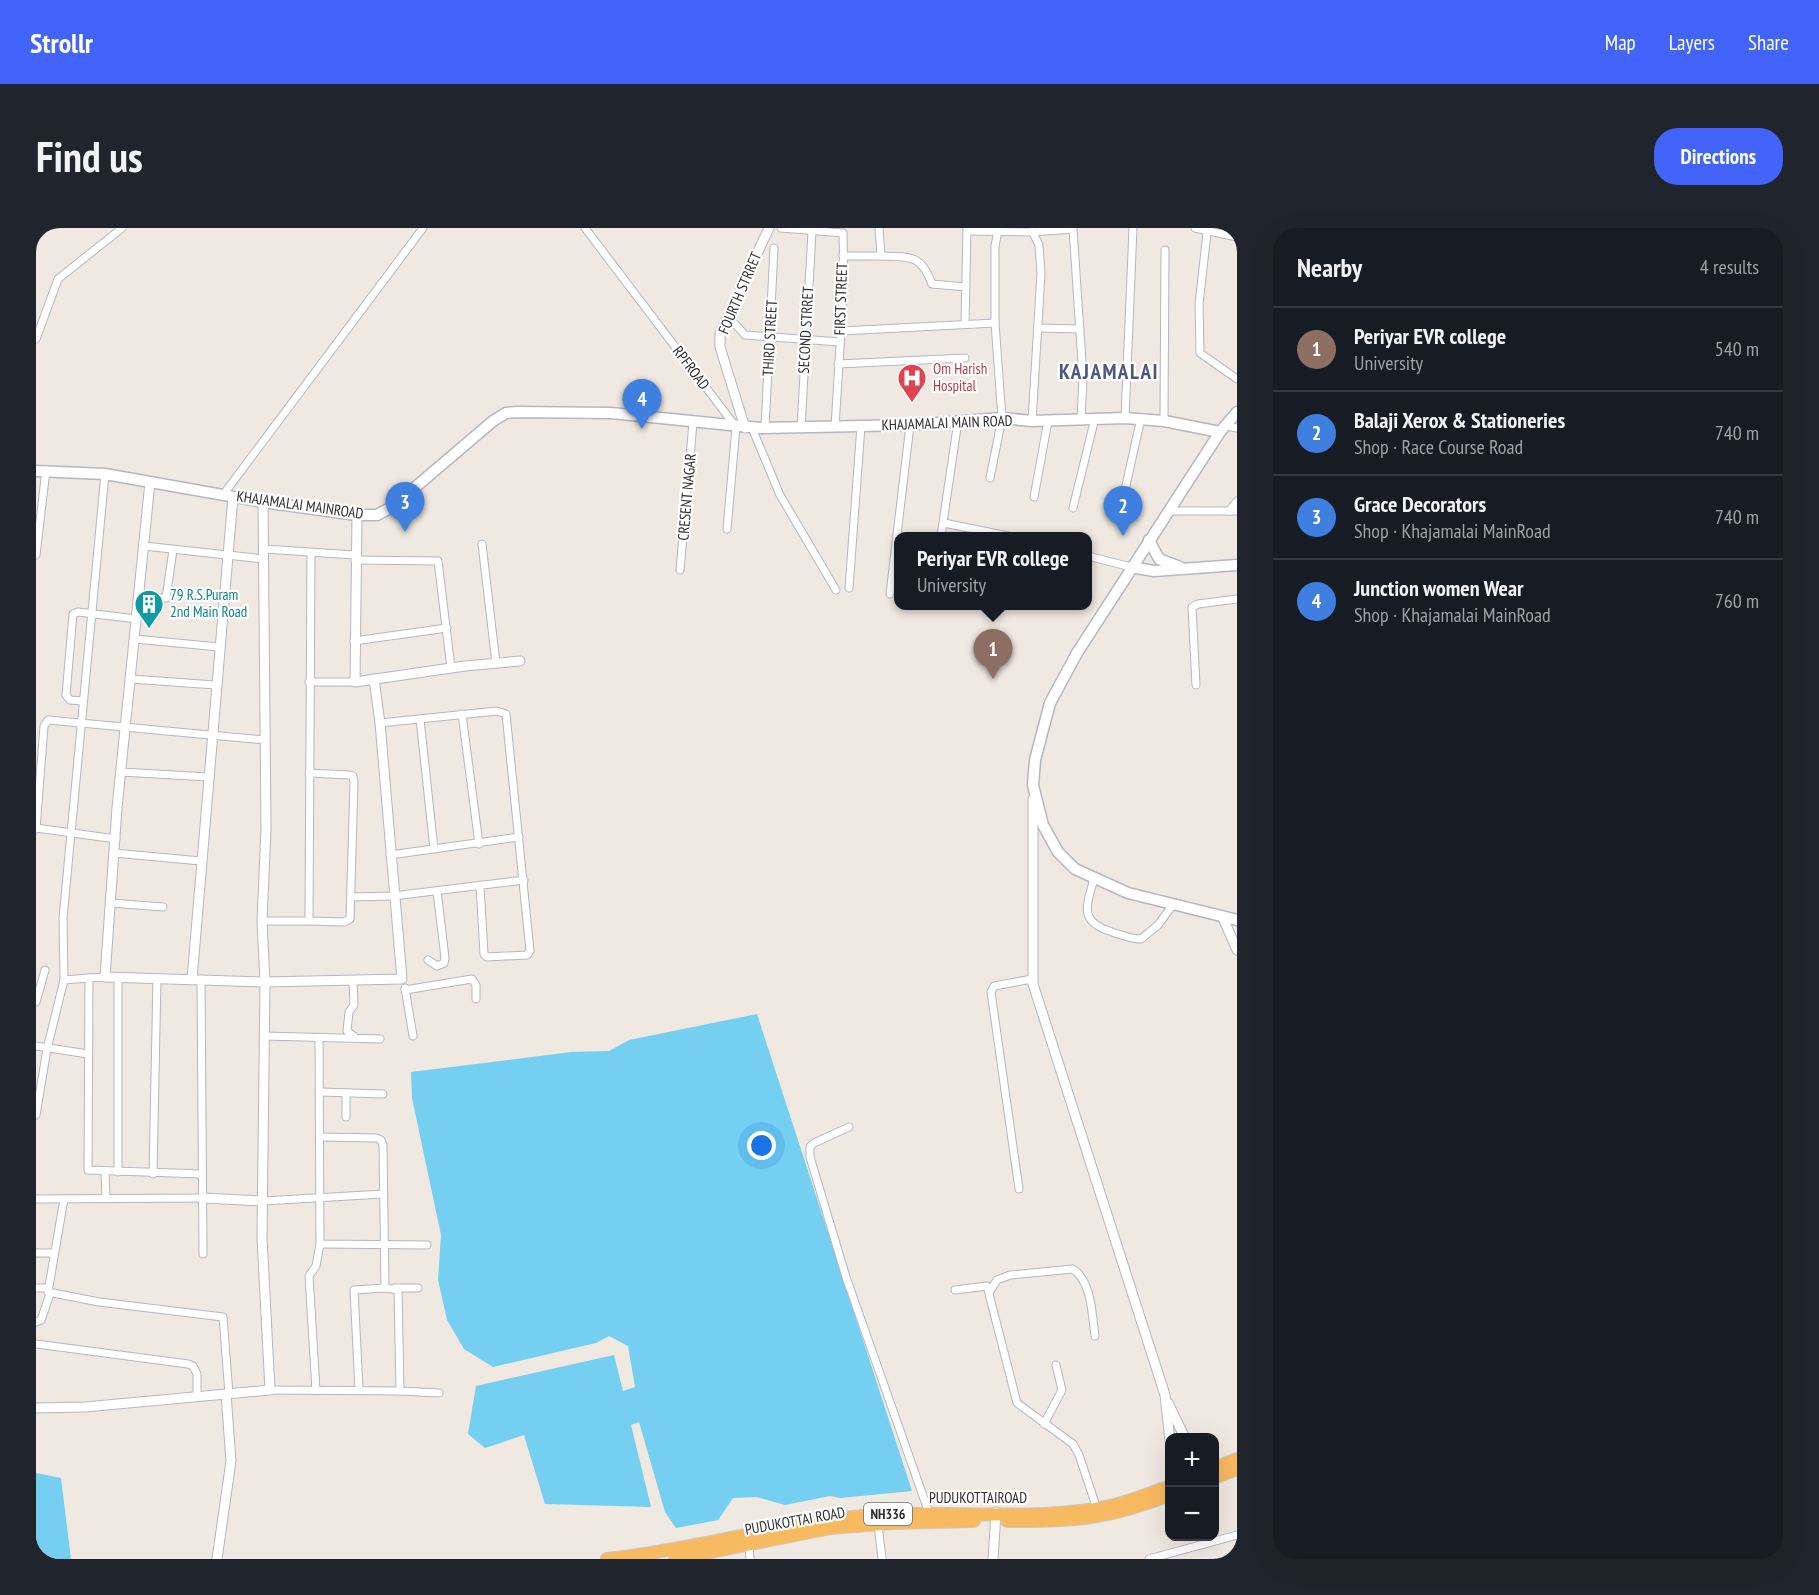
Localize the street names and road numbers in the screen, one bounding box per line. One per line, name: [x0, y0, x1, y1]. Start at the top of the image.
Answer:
street label: FOURTH STRRET: [714, 249, 765, 337]
street label: FIRST STREET: [830, 262, 851, 336]
street label: SECOND STRRET: [794, 286, 817, 374]
street label: THIRD STREET: [758, 299, 781, 377]
street label: RPFROAD: [669, 342, 714, 393]
street label: KHAJAMALAI MAIN ROAD: [881, 411, 1013, 434]
street label: CRESENT NAGAR: [673, 453, 700, 541]
street label: KHAJAMALAI MAINROAD: [235, 486, 365, 523]
street label: PUDUKOTTAIROAD: [929, 1488, 1027, 1507]
street label: PUDUKOTTAI ROAD: [743, 1502, 847, 1539]
road number: NH336: [864, 1503, 912, 1525]

